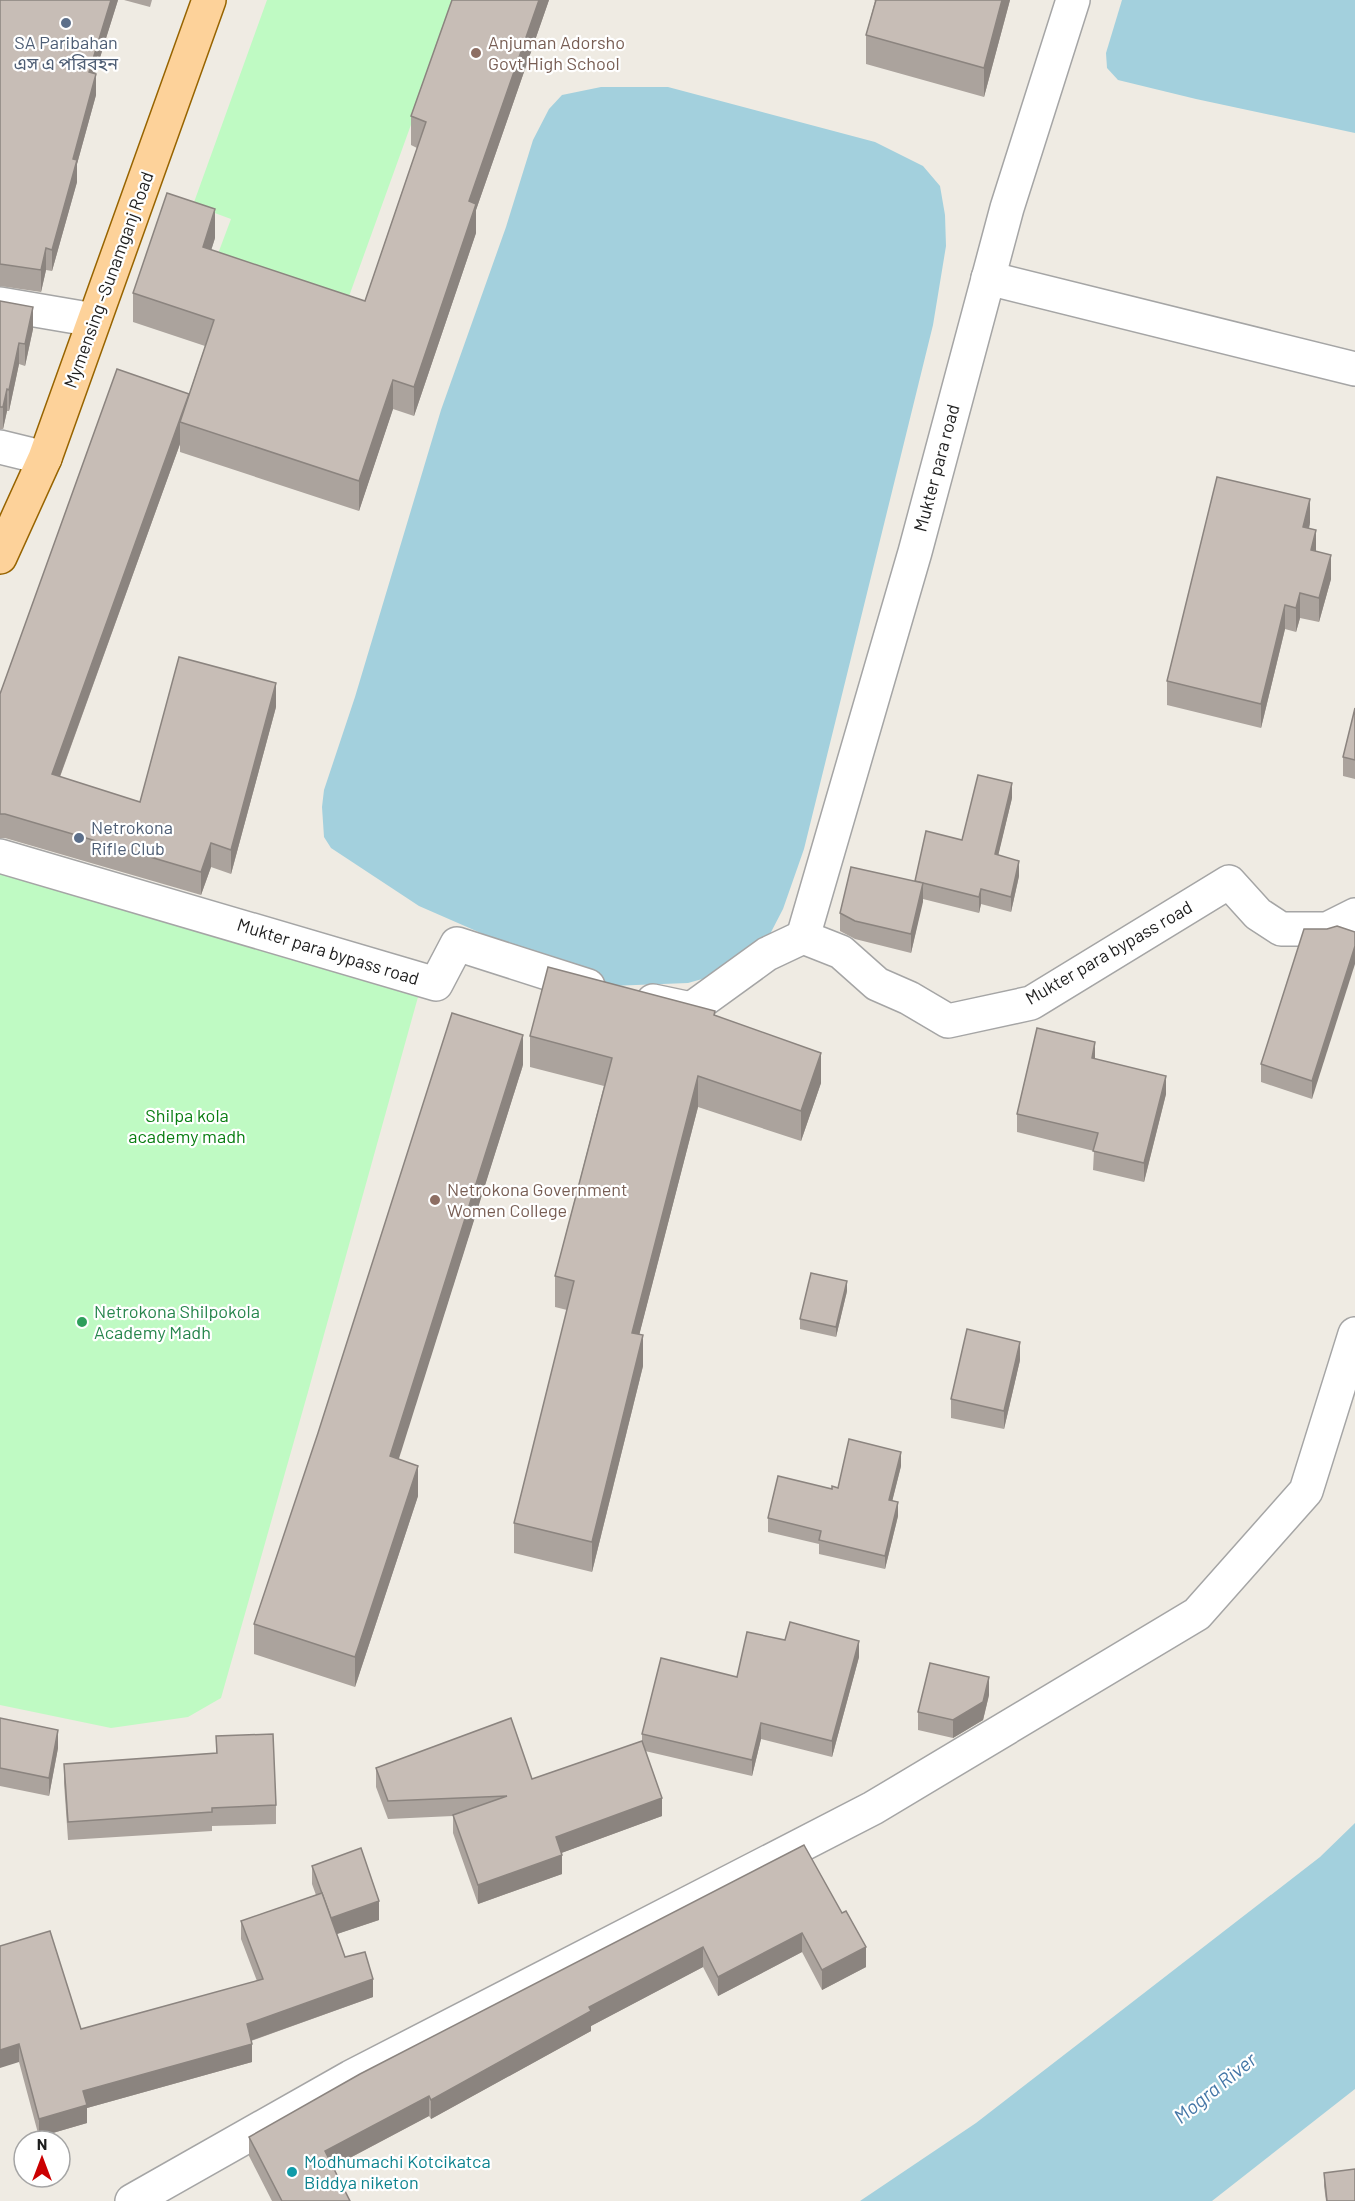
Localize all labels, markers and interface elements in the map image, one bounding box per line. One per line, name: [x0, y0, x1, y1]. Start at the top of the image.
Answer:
marker: SA Paribahan এস এ পরিবহন: [59, 16, 73, 30]
place label: SA Paribahan এস এ পরিবহন: [14, 31, 119, 74]
place label: Anjuman Adorsho Govt High School: [488, 31, 625, 74]
marker: Anjuman Adorsho Govt High School: [469, 46, 483, 60]
street label: Mymensing -Sunamganj Road: [59, 168, 158, 391]
street label: Mukter para road: [908, 401, 964, 534]
place label: Netrokona Rifle Club: [91, 816, 173, 859]
marker: Netrokona Rifle Club: [72, 831, 86, 845]
street label: Mukter para bypass road: [1021, 895, 1196, 1009]
street label: Mukter para bypass road: [235, 913, 422, 989]
park label: Shilpa kola academy madh: [128, 1104, 246, 1147]
place label: Netrokona Government Women College: [447, 1178, 628, 1221]
marker: Netrokona Government Women College: [428, 1193, 442, 1207]
place label: Netrokona Shilpokola Academy Madh: [94, 1300, 260, 1343]
marker: Netrokona Shilpokola Academy Madh: [75, 1315, 89, 1329]
water label: Mogra River: [1168, 2046, 1261, 2128]
north arrow: [12, 2129, 72, 2189]
text: N: [37, 2134, 47, 2153]
place label: Modhumachi Kotcikatca Biddya niketon: [304, 2150, 491, 2193]
marker: Modhumachi Kotcikatca Biddya niketon: [285, 2165, 299, 2179]

